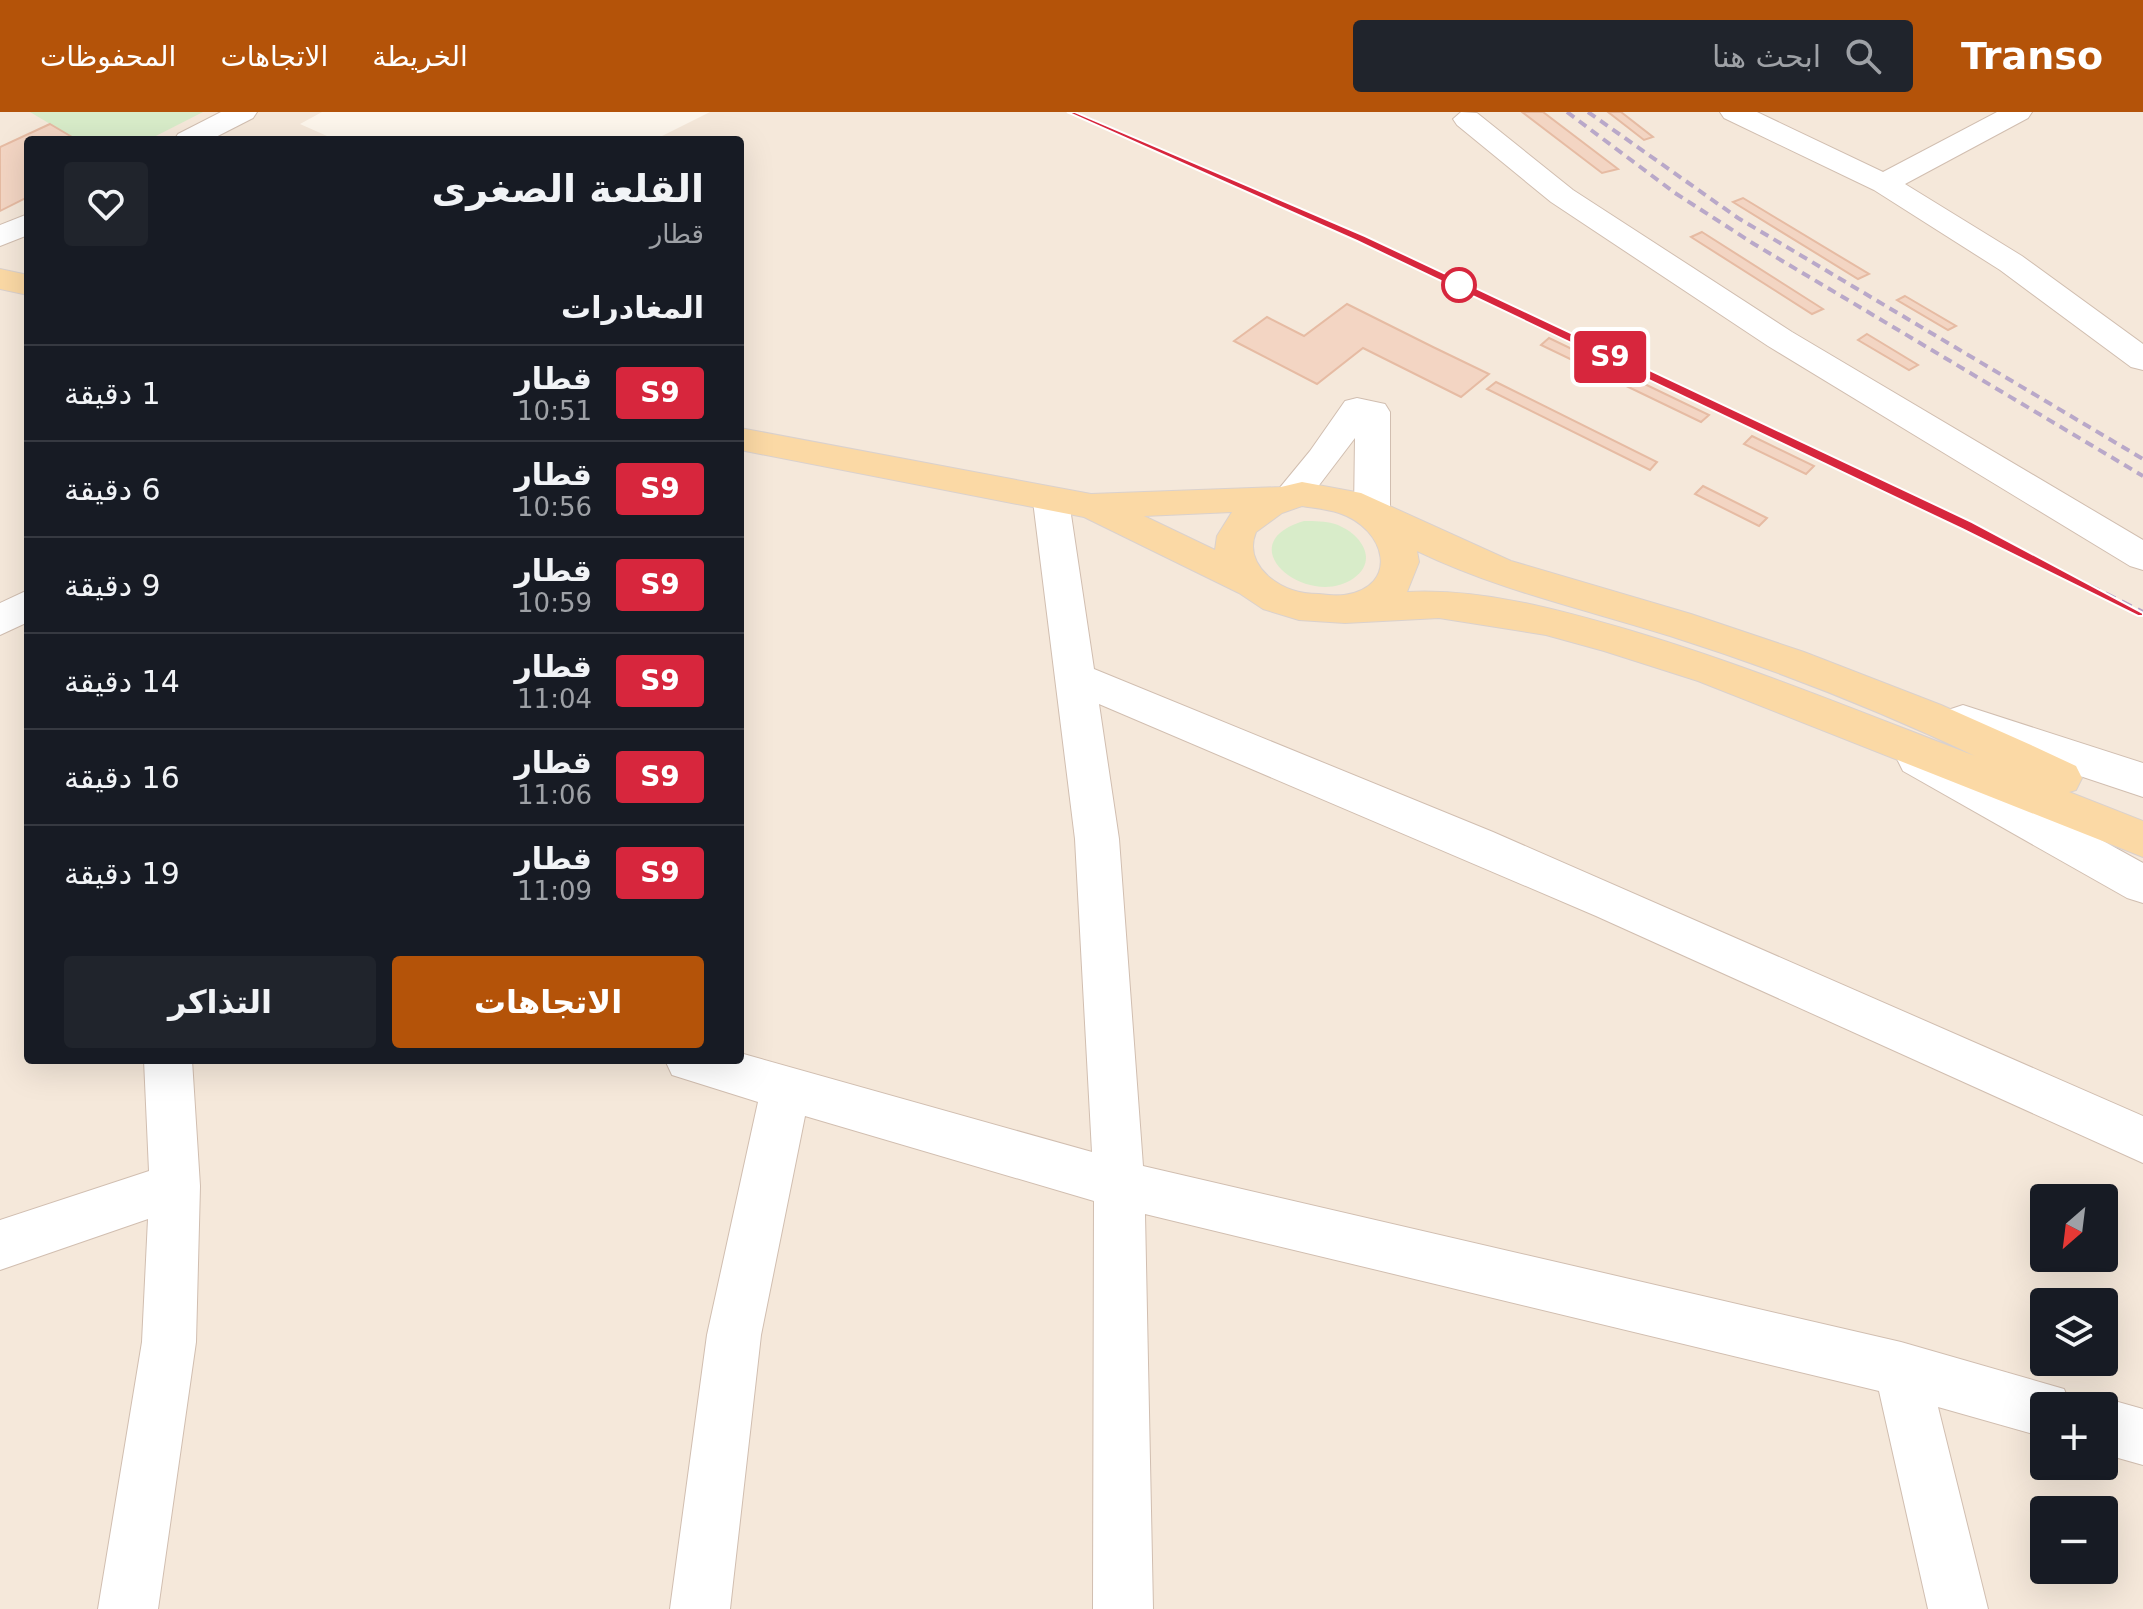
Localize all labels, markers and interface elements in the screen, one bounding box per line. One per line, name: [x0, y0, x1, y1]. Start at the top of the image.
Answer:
search box: [1353, 20, 1913, 92]
icon: search: [1841, 34, 1885, 78]
text: Transo: [1961, 34, 2103, 78]
text: ابحث هنا: [1712, 39, 1821, 74]
text: المحفوظات: [40, 40, 176, 73]
text: الاتجاهات: [220, 40, 328, 73]
text: الخريطة: [372, 40, 468, 73]
button: heart: [64, 162, 148, 246]
text: القلعة الصغرى: [431, 167, 704, 211]
text: قطار: [650, 219, 704, 249]
unlabelled marker: [1442, 268, 1476, 302]
text: المغادرات: [561, 290, 704, 325]
line badge: S9: [1574, 331, 1646, 383]
text: S9: [1590, 340, 1630, 373]
text: قطار: [515, 361, 592, 396]
text: 1 دقيقة: [64, 376, 161, 411]
text: S9: [640, 376, 680, 409]
text: 10:51: [517, 396, 592, 426]
text: قطار: [515, 457, 592, 492]
text: 6 دقيقة: [64, 472, 161, 507]
text: S9: [640, 472, 680, 505]
text: 10:56: [517, 492, 592, 522]
text: قطار: [515, 553, 592, 588]
text: 9 دقيقة: [64, 568, 161, 603]
text: S9: [640, 568, 680, 601]
text: 10:59: [517, 588, 592, 618]
text: قطار: [515, 649, 592, 684]
text: 14 دقيقة: [64, 664, 180, 699]
text: S9: [640, 664, 680, 697]
text: 11:04: [517, 684, 592, 714]
text: قطار: [515, 745, 592, 780]
text: 16 دقيقة: [64, 760, 180, 795]
text: S9: [640, 760, 680, 793]
text: 11:06: [517, 780, 592, 810]
text: قطار: [515, 841, 592, 876]
text: 19 دقيقة: [64, 856, 180, 891]
text: S9: [640, 856, 680, 889]
text: 11:09: [517, 876, 592, 906]
button: التذاكر: [64, 956, 376, 1048]
button: الاتجاهات: [392, 956, 704, 1048]
north arrow: [2030, 1184, 2118, 1272]
map controls: [2030, 1184, 2118, 1584]
button: layers: [2030, 1288, 2118, 1376]
button: +: [2030, 1392, 2118, 1480]
button: −: [2030, 1496, 2118, 1584]

